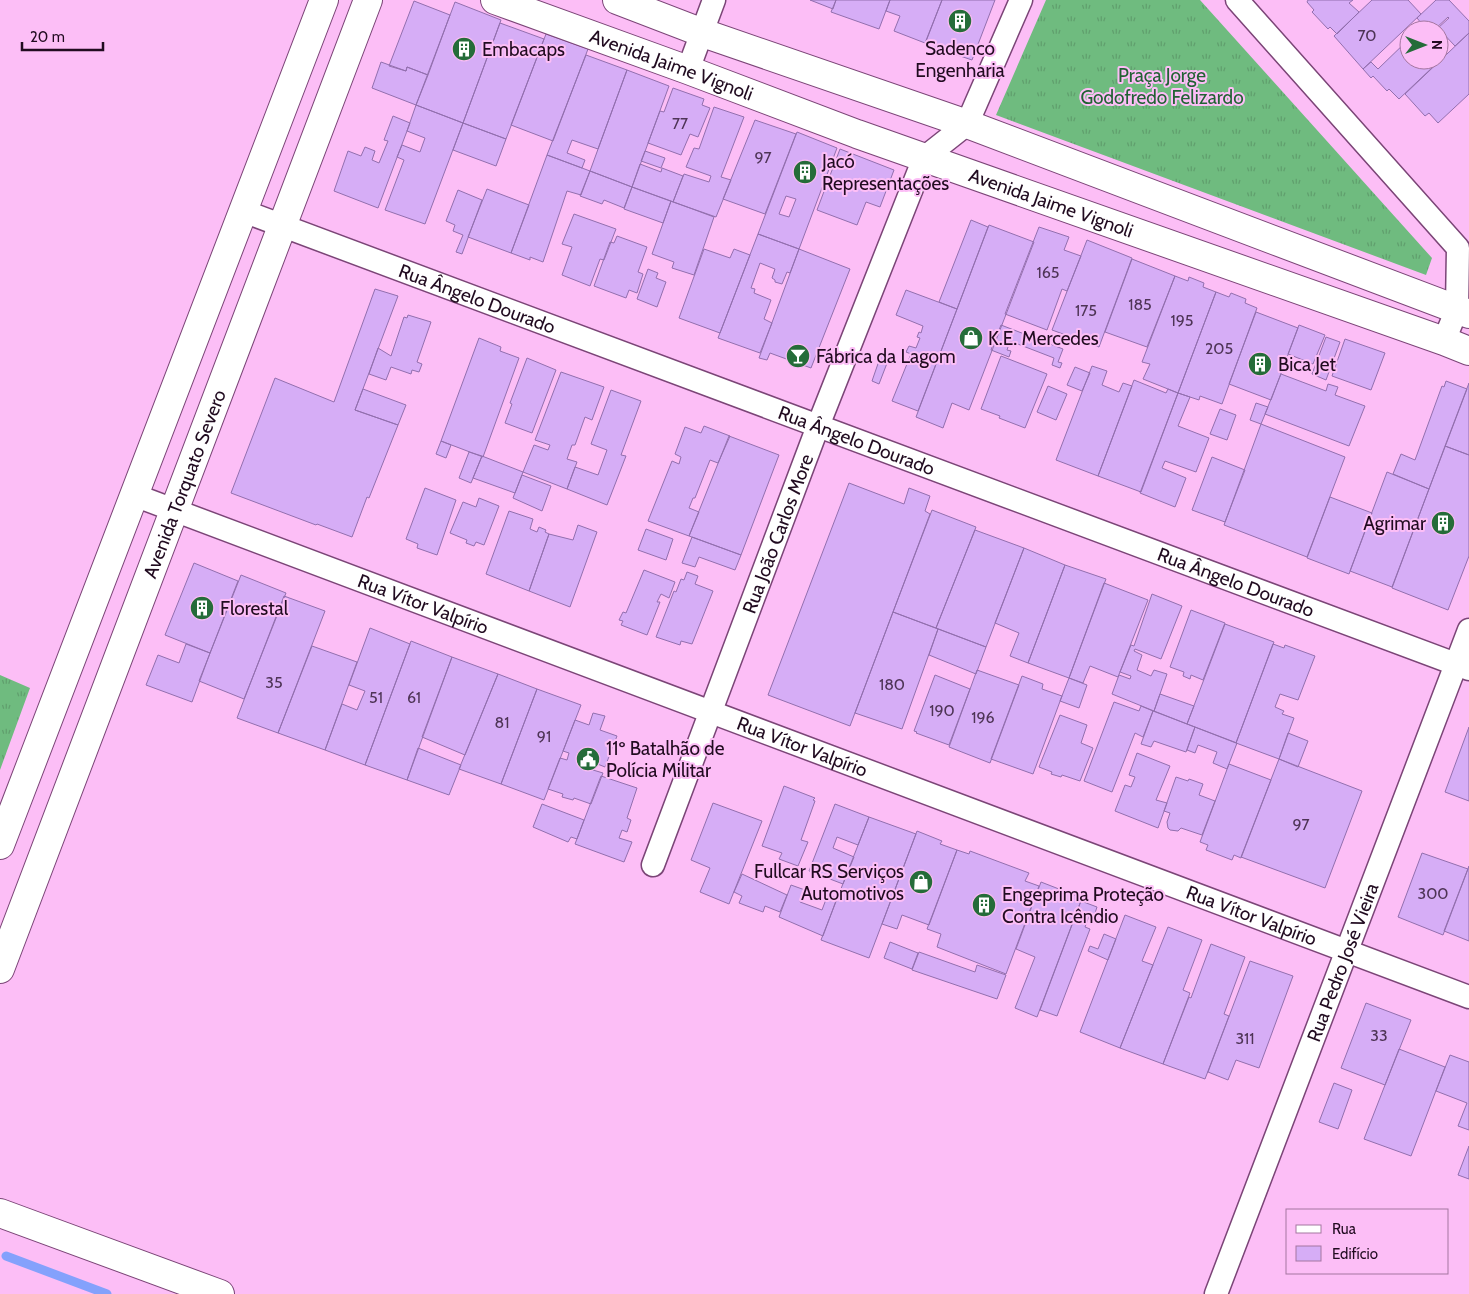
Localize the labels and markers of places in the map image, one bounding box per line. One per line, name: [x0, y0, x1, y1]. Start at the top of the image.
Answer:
building icon: Sadenco Engenharia: [947, 8, 973, 34]
building icon: Embacaps: [451, 36, 477, 62]
place label: Sadenco Engenharia: [915, 37, 1005, 82]
place label: Embacaps: [482, 38, 565, 61]
place label: Jacó Representações: [821, 150, 949, 195]
building icon: Jacó Representações: [792, 159, 818, 185]
shop icon: K.E. Mercedes: [958, 325, 984, 351]
place label: K.E. Mercedes: [988, 327, 1099, 350]
bar icon: Fábrica da Lagom: [785, 343, 811, 369]
place label: Fábrica da Lagom: [816, 345, 956, 368]
building icon: Bica Jet: [1247, 351, 1273, 377]
place label: Bica Jet: [1278, 353, 1337, 376]
building icon: Agrimar: [1430, 510, 1456, 536]
place label: Agrimar: [1363, 512, 1426, 535]
building icon: Florestal: [189, 595, 215, 621]
place label: Florestal: [220, 597, 289, 620]
place label: 11º Batalhão de Polícia Militar: [606, 737, 725, 782]
public building icon: 11º Batalhão de Polícia Militar: [575, 746, 601, 772]
place label: Fullcar RS Serviços Automotivos: [754, 860, 904, 905]
shop icon: Fullcar RS Serviços Automotivos: [908, 869, 934, 895]
place label: Engeprima Proteção Contra Icêndio: [1002, 883, 1164, 928]
building icon: Engeprima Proteção Contra Icêndio: [971, 892, 997, 918]

